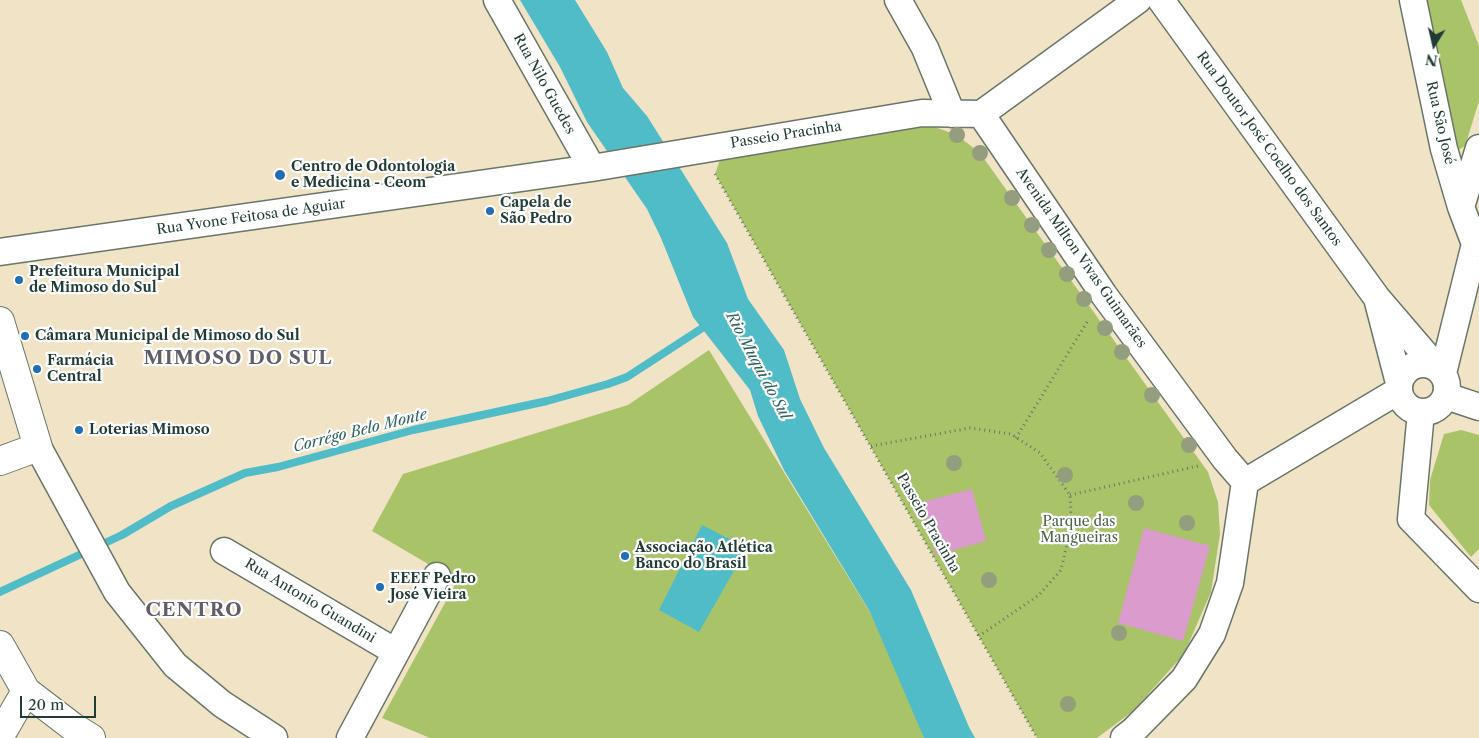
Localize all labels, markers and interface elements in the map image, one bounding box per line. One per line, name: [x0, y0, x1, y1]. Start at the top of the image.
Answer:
north arrow: [1409, 20, 1459, 70]
street label: Rua Nilo Guedes: [509, 31, 579, 137]
street label: Rua Doutor José Coelho dos Santos: [1193, 49, 1345, 249]
text: N: [1424, 50, 1439, 70]
street label: Rua São José: [1422, 80, 1458, 166]
street label: Passeio Pracinha: [729, 118, 843, 152]
place label: Centro de Odontologia e Medicina - Ceom: [291, 159, 455, 192]
street label: Avenida Milton Vivas Guimarães: [1012, 165, 1150, 351]
marker: Centro de Odontologia e Medicina - Ceom: [273, 168, 287, 182]
street label: Rua Yvone Feitosa de Aguiar: [156, 195, 346, 239]
place label: Capela de São Pedro: [500, 195, 572, 228]
marker: Capela de São Pedro: [484, 205, 496, 217]
place label: Prefeitura Municipal de Mimoso do Sul: [29, 264, 179, 296]
marker: Prefeitura Municipal de Mimoso do Sul: [13, 274, 25, 286]
water label: Rio Muqui do Sul: [722, 309, 794, 423]
place label: Câmara Municipal de Mimoso do Sul: [35, 328, 300, 344]
marker: Câmara Municipal de Mimoso do Sul: [19, 330, 31, 342]
district label: MIMOSO DO SUL: [142, 348, 334, 370]
place label: Farmácia Central: [47, 353, 114, 386]
marker: Farmácia Central: [31, 363, 43, 375]
water label: Corrégo Belo Monte: [291, 406, 429, 456]
place label: Loterias Mimoso: [89, 422, 210, 438]
marker: Loterias Mimoso: [73, 424, 85, 436]
street label: Passeio Pracinha: [893, 470, 963, 576]
park label: Parque das Mangueiras: [1040, 514, 1118, 546]
place label: Associação Atlética Banco do Brasil: [635, 540, 773, 572]
marker: Associação Atlética Banco do Brasil: [619, 550, 631, 562]
street label: Rua Antonio Guandini: [241, 555, 379, 647]
place label: EEEF Pedro José Vieira: [390, 571, 476, 604]
marker: EEEF Pedro José Vieira: [374, 581, 386, 593]
district label: CENTRO: [145, 600, 243, 622]
scale bar: [22, 686, 99, 718]
text: 20 m: [28, 695, 64, 714]

